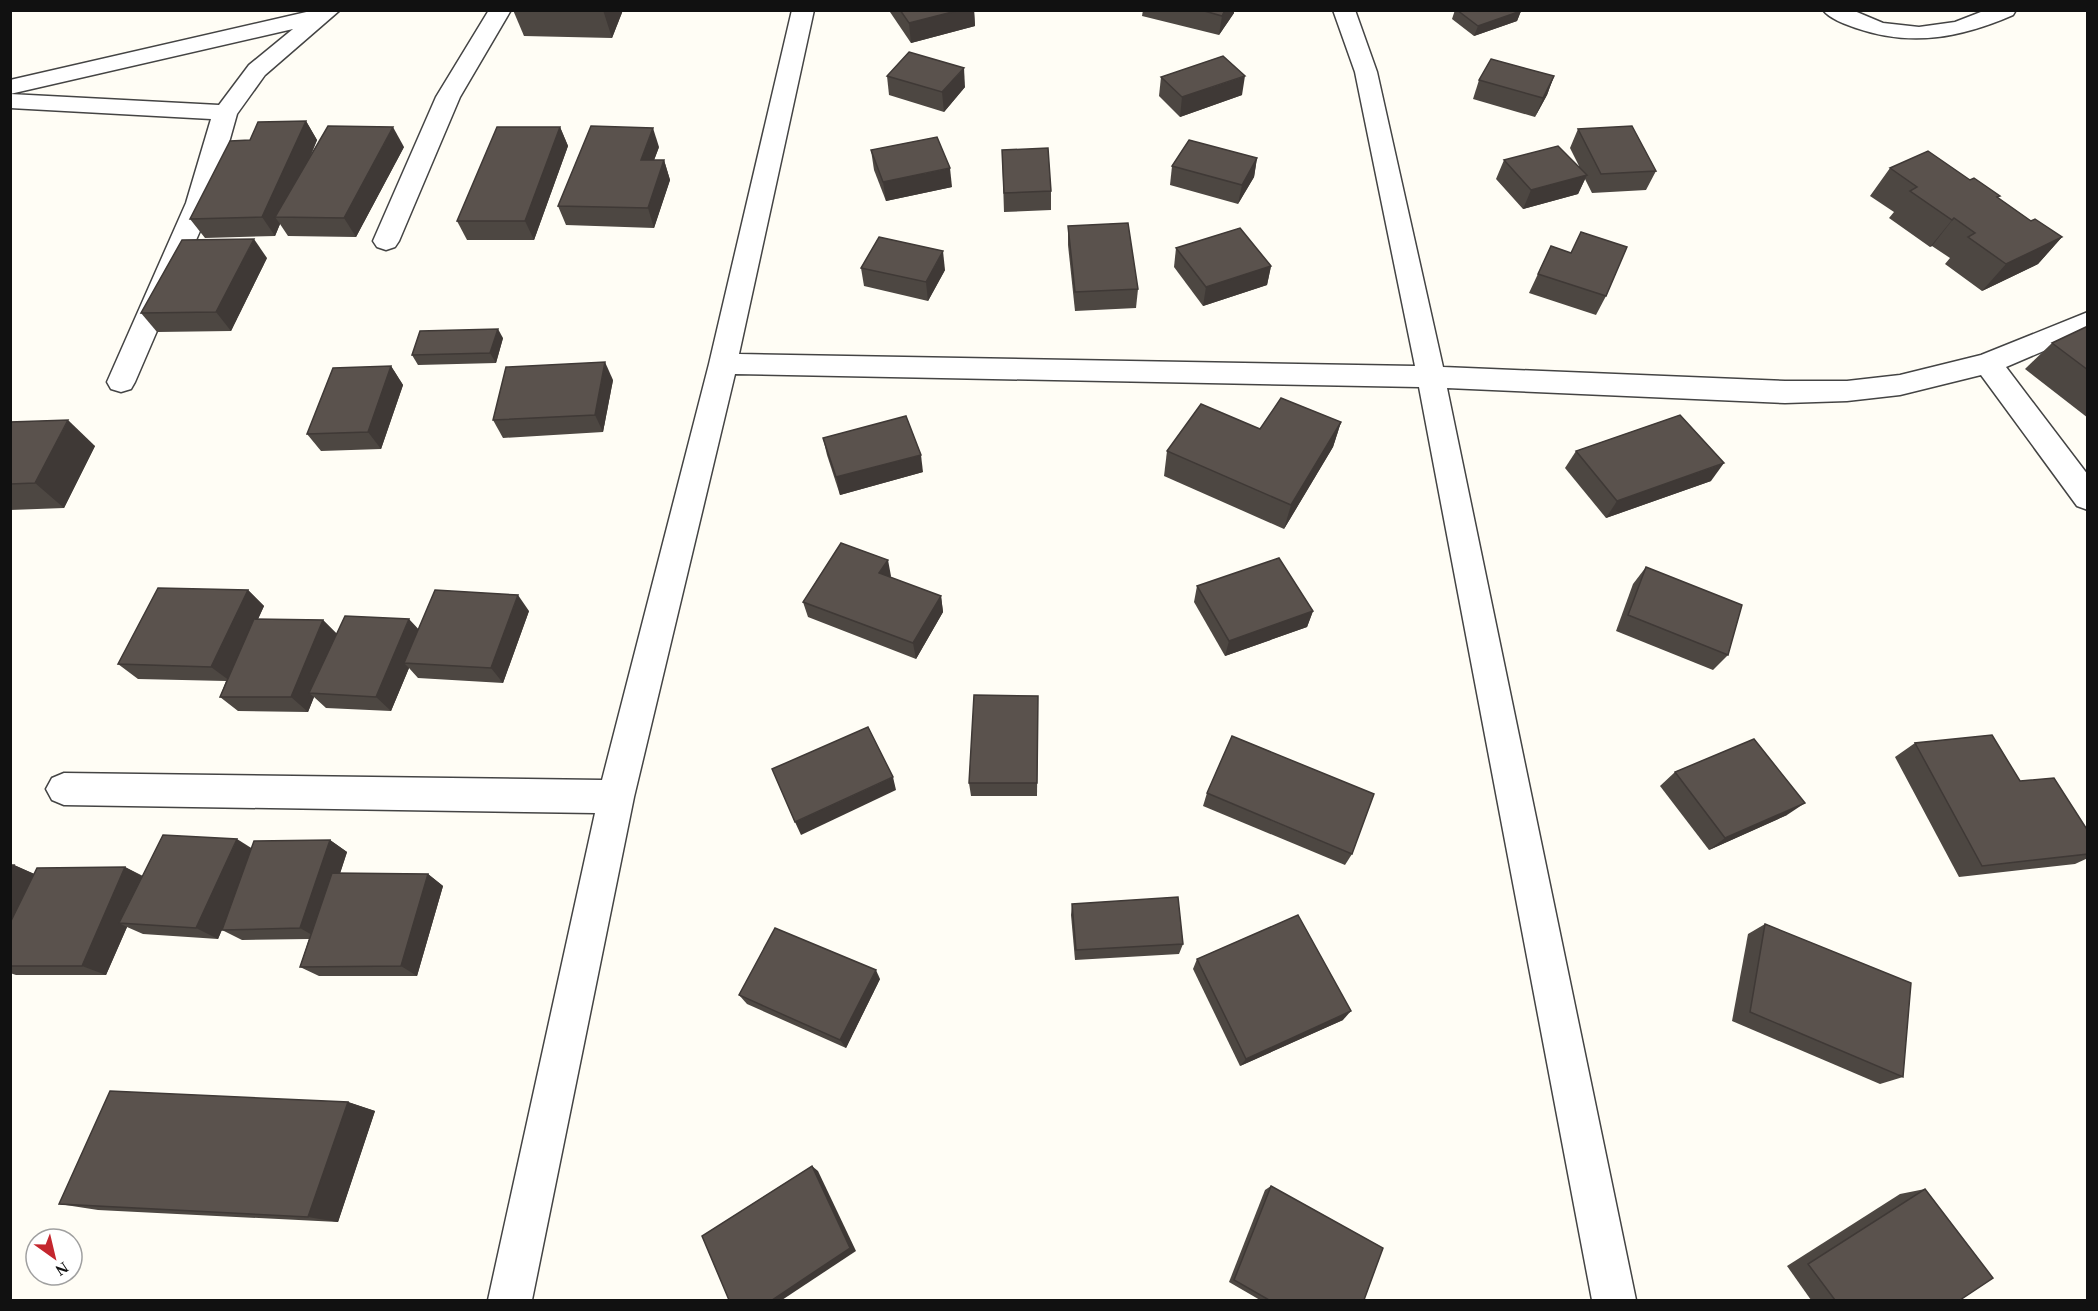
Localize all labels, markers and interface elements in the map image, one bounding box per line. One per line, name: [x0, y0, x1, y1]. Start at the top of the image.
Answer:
north arrow: [24, 1227, 84, 1287]
text: N: [52, 1259, 72, 1280]

